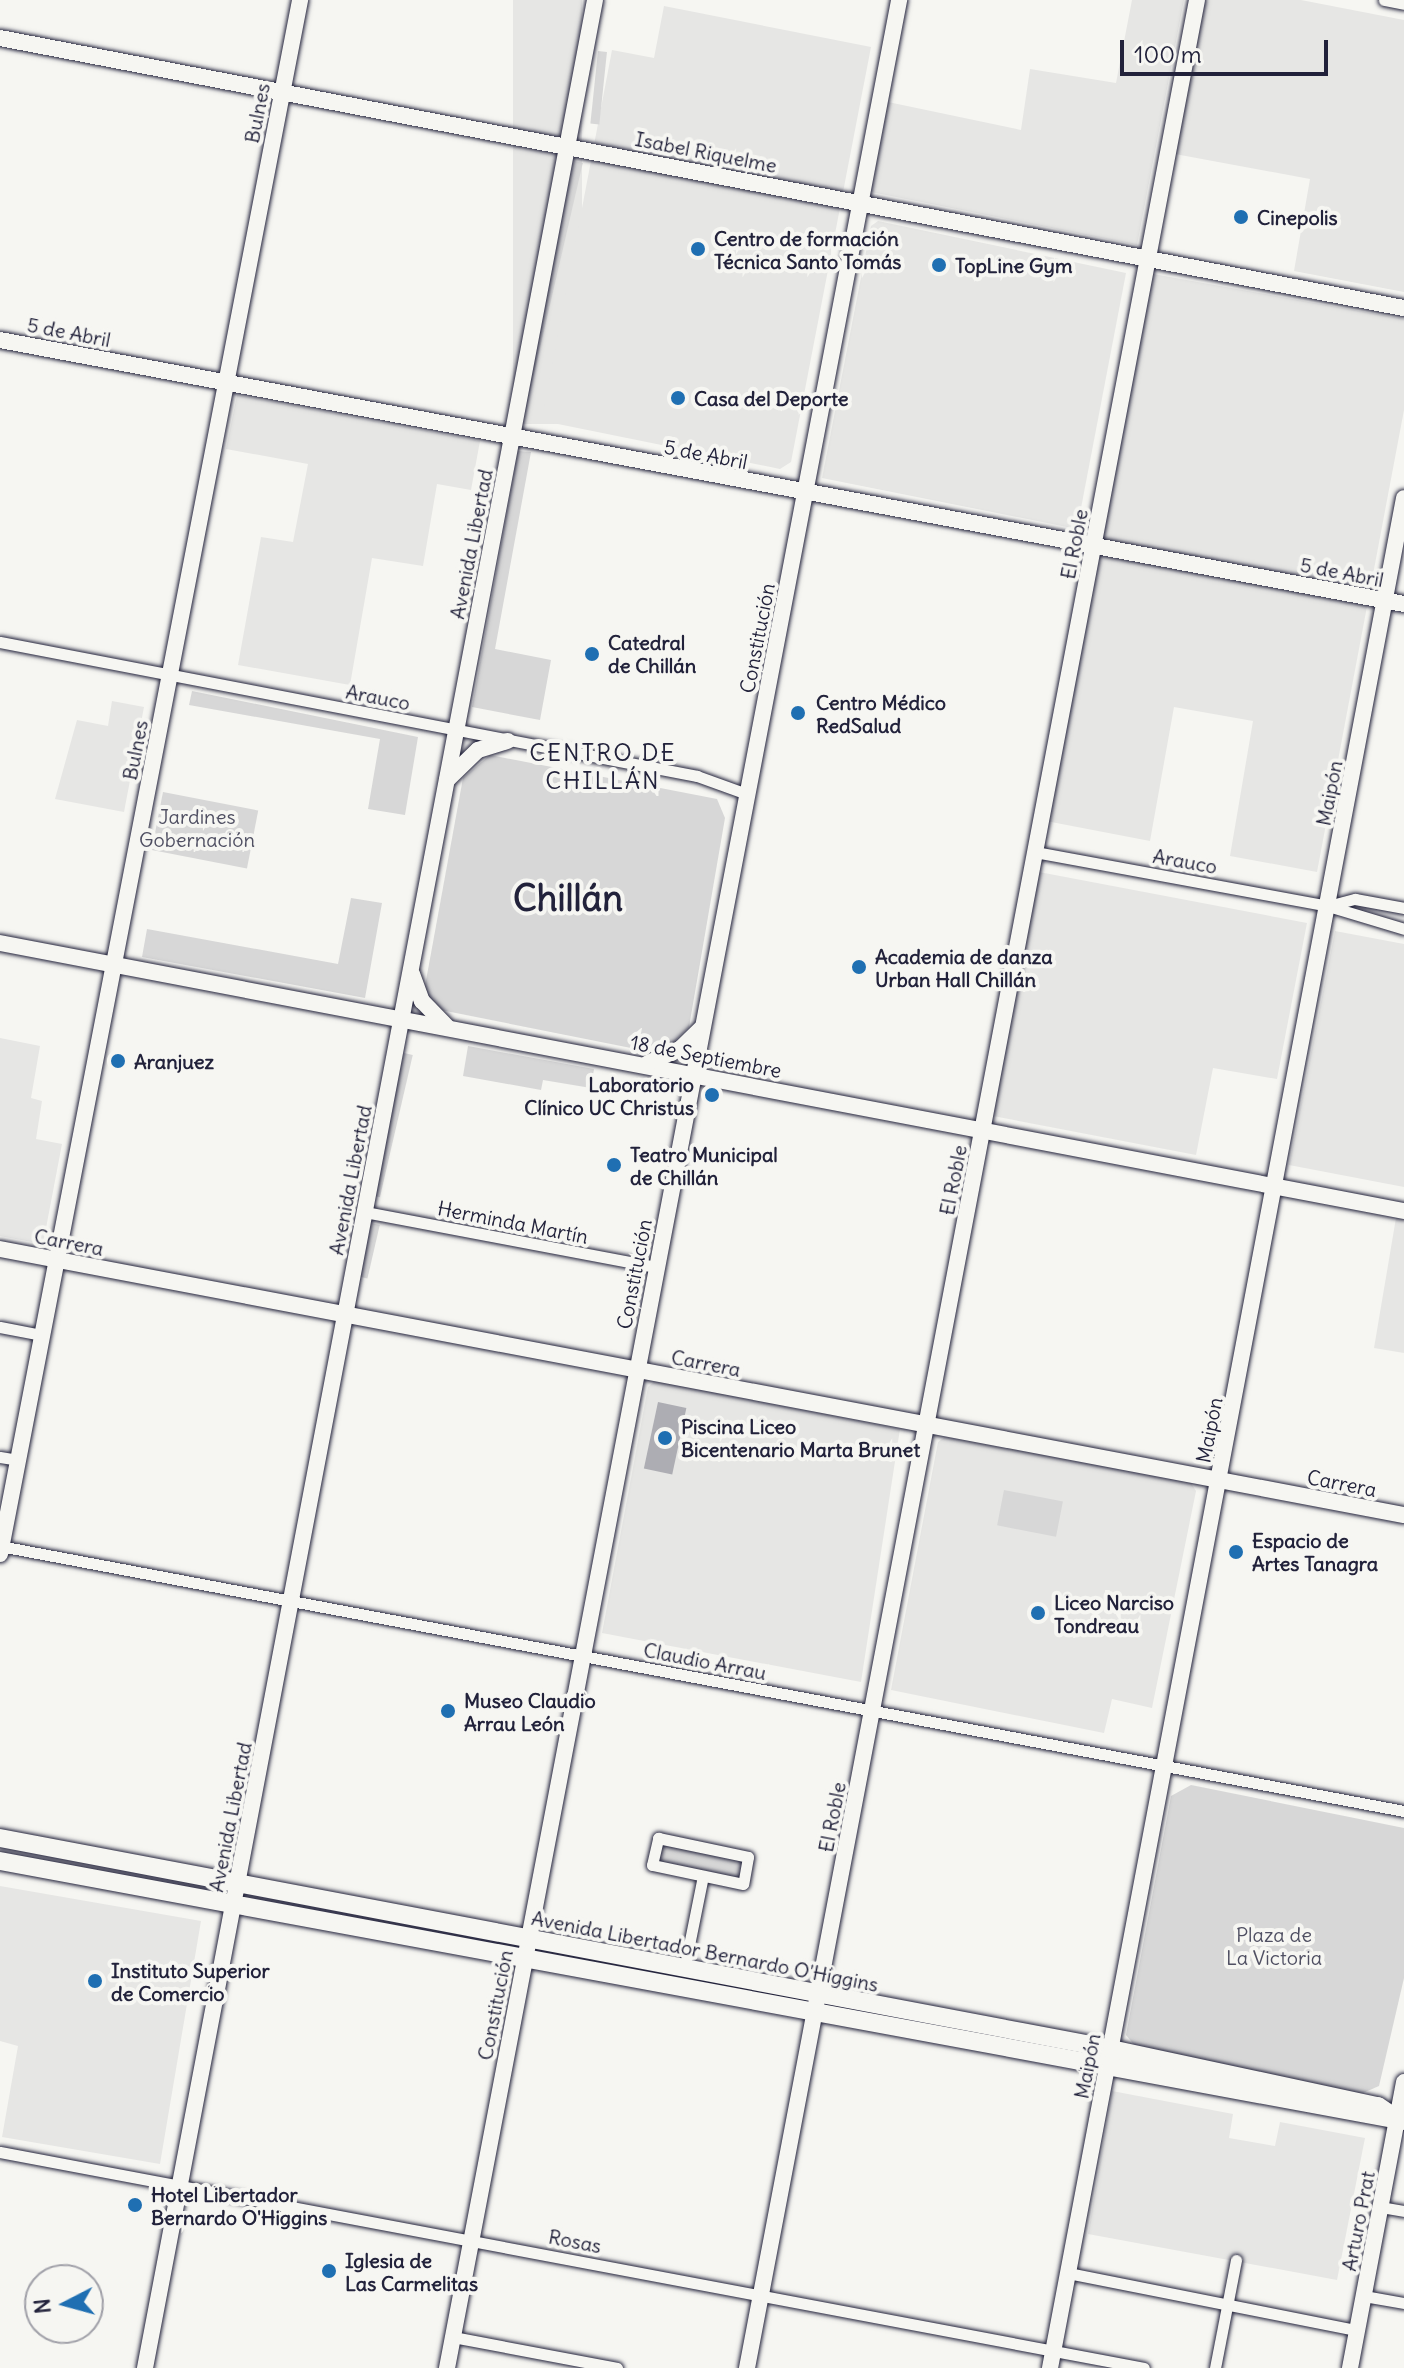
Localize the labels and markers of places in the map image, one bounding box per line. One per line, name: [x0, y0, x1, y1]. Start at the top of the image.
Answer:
place label: Cinepolis: [1257, 205, 1338, 229]
marker: Cinepolis: [1232, 208, 1250, 226]
place label: Centro de formación Técnica Santo Tomás: [714, 226, 901, 273]
marker: Centro de formación Técnica Santo Tomás: [689, 240, 707, 258]
place label: TopLine Gym: [955, 253, 1072, 277]
marker: TopLine Gym: [930, 256, 948, 274]
place label: Casa del Deporte: [694, 386, 848, 410]
marker: Casa del Deporte: [669, 389, 687, 407]
place label: Catedral de Chillán: [608, 630, 696, 677]
marker: Catedral de Chillán: [583, 645, 601, 663]
place label: Centro Médico RedSalud: [816, 690, 946, 737]
marker: Centro Médico RedSalud: [787, 702, 809, 724]
place label: Academia de danza Urban Hall Chillán: [875, 944, 1053, 991]
marker: Academia de danza Urban Hall Chillán: [850, 958, 868, 976]
place label: Aranjuez: [134, 1049, 214, 1073]
marker: Aranjuez: [109, 1052, 127, 1070]
place label: Laboratorio Clínico UC Christus: [524, 1072, 694, 1119]
marker: Laboratorio Clínico UC Christus: [701, 1084, 723, 1106]
place label: Teatro Municipal de Chillán: [630, 1142, 778, 1189]
marker: Teatro Municipal de Chillán: [605, 1156, 623, 1174]
place label: Piscina Liceo Bicentenario Marta Brunet: [681, 1414, 920, 1461]
marker: Piscina Liceo Bicentenario Marta Brunet: [656, 1429, 674, 1447]
place label: Espacio de Artes Tanagra: [1252, 1528, 1378, 1575]
marker: Espacio de Artes Tanagra: [1227, 1543, 1245, 1561]
place label: Liceo Narciso Tondreau: [1054, 1590, 1174, 1637]
marker: Liceo Narciso Tondreau: [1029, 1604, 1047, 1622]
place label: Museo Claudio Arrau León: [464, 1688, 596, 1735]
marker: Museo Claudio Arrau León: [439, 1702, 457, 1720]
place label: Instituto Superior de Comercio: [111, 1958, 270, 2005]
marker: Instituto Superior de Comercio: [86, 1972, 104, 1990]
place label: Hotel Libertador Bernardo O'Higgins: [151, 2182, 327, 2229]
marker: Hotel Libertador Bernardo O'Higgins: [126, 2196, 144, 2214]
place label: Iglesia de Las Carmelitas: [345, 2248, 478, 2295]
marker: Iglesia de Las Carmelitas: [320, 2262, 338, 2280]

